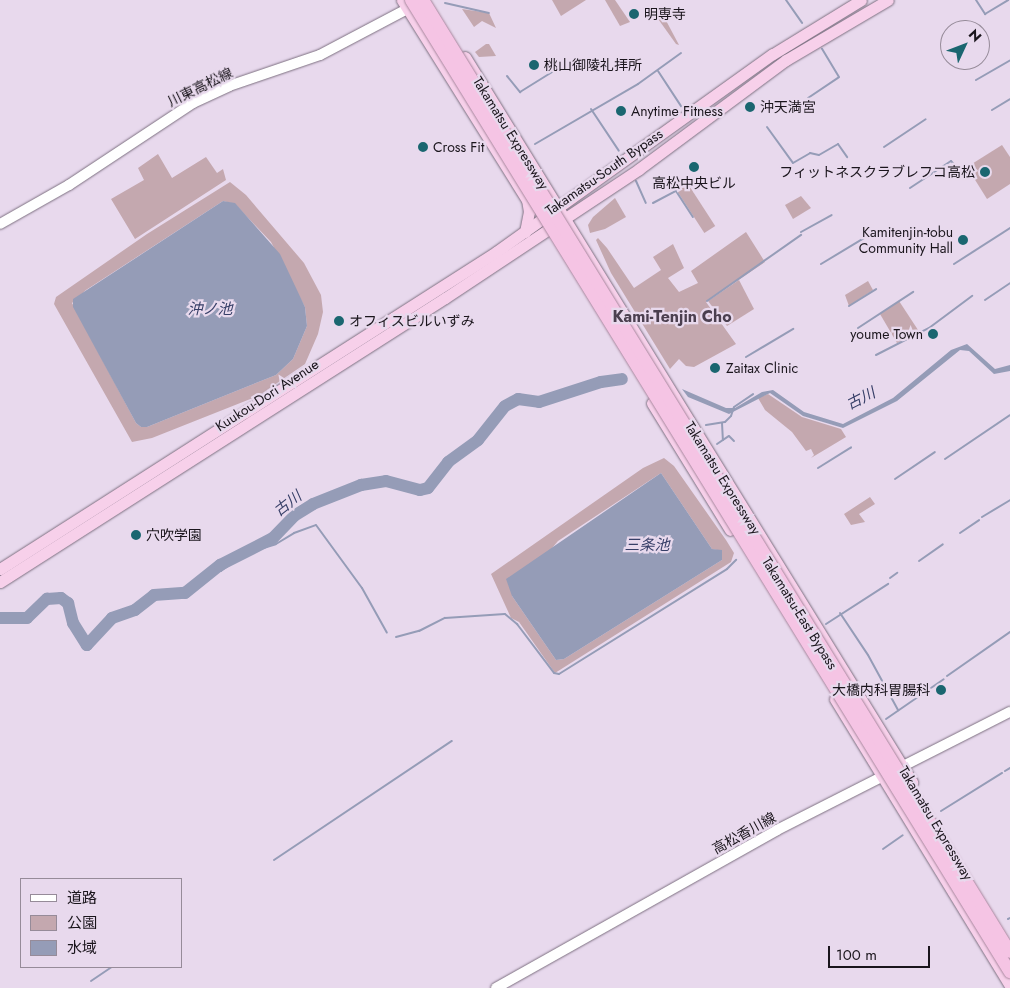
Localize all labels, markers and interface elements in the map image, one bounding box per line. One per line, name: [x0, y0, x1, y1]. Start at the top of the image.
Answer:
place label: 明専寺: [644, 6, 686, 22]
marker: 明専寺: [628, 8, 640, 20]
north arrow: [940, 20, 990, 70]
text: N: [964, 25, 986, 46]
place label: 桃山御陵礼拝所: [544, 57, 642, 73]
marker: 桃山御陵礼拝所: [528, 59, 540, 71]
street label: 川東高松線: [165, 64, 235, 110]
street label: Takamatsu Expressway: [469, 73, 553, 193]
place label: 沖天満宮: [760, 99, 816, 115]
marker: 沖天満宮: [744, 101, 756, 113]
place label: Anytime Fitness: [631, 103, 723, 119]
marker: Anytime Fitness: [615, 105, 627, 117]
street label: Takamatsu-South Bypass: [542, 125, 666, 219]
place label: Cross Fit: [433, 139, 484, 155]
marker: Cross Fit: [417, 141, 429, 153]
marker: 高松中央ビル: [688, 161, 700, 173]
place label: フィットネスクラブレフコ高松: [779, 164, 975, 180]
marker: フィットネスクラブレフコ高松: [979, 166, 991, 178]
place label: 高松中央ビル: [652, 175, 736, 191]
place label: Kamitenjin-tobu Community Hall: [859, 224, 953, 256]
marker: Kamitenjin-tobu Community Hall: [957, 234, 969, 246]
water label: 沖ノ池: [188, 301, 232, 319]
district label: Kami-Tenjin Cho: [612, 307, 732, 327]
place label: オフィスビルいずみ: [349, 313, 475, 329]
marker: オフィスビルいずみ: [333, 315, 345, 327]
place label: youme Town: [850, 326, 923, 342]
marker: youme Town: [927, 328, 939, 340]
street label: Kuukou-Dori Avenue: [212, 355, 322, 435]
place label: Zaitax Clinic: [726, 360, 798, 376]
marker: Zaitax Clinic: [708, 361, 722, 375]
water label: 古川: [844, 384, 878, 414]
street label: Takamatsu Expressway: [681, 418, 765, 538]
water label: 古川: [271, 488, 305, 520]
place label: 穴吹学園: [146, 527, 202, 543]
marker: 穴吹学園: [130, 529, 142, 541]
water label: 三条池: [625, 537, 669, 555]
street label: Takamatsu-East Bypass: [759, 554, 841, 672]
place label: 大橋内科胃腸科: [832, 682, 930, 698]
marker: 大橋内科胃腸科: [934, 683, 948, 697]
street label: Takamatsu Expressway: [895, 763, 977, 883]
street label: 高松香川線: [709, 809, 779, 857]
legend: [20, 878, 182, 968]
text: 道路: [67, 887, 97, 909]
text: 公園: [67, 912, 97, 934]
scale bar: [830, 936, 932, 968]
text: 水域: [67, 937, 97, 959]
text: 100 m: [836, 944, 877, 966]

